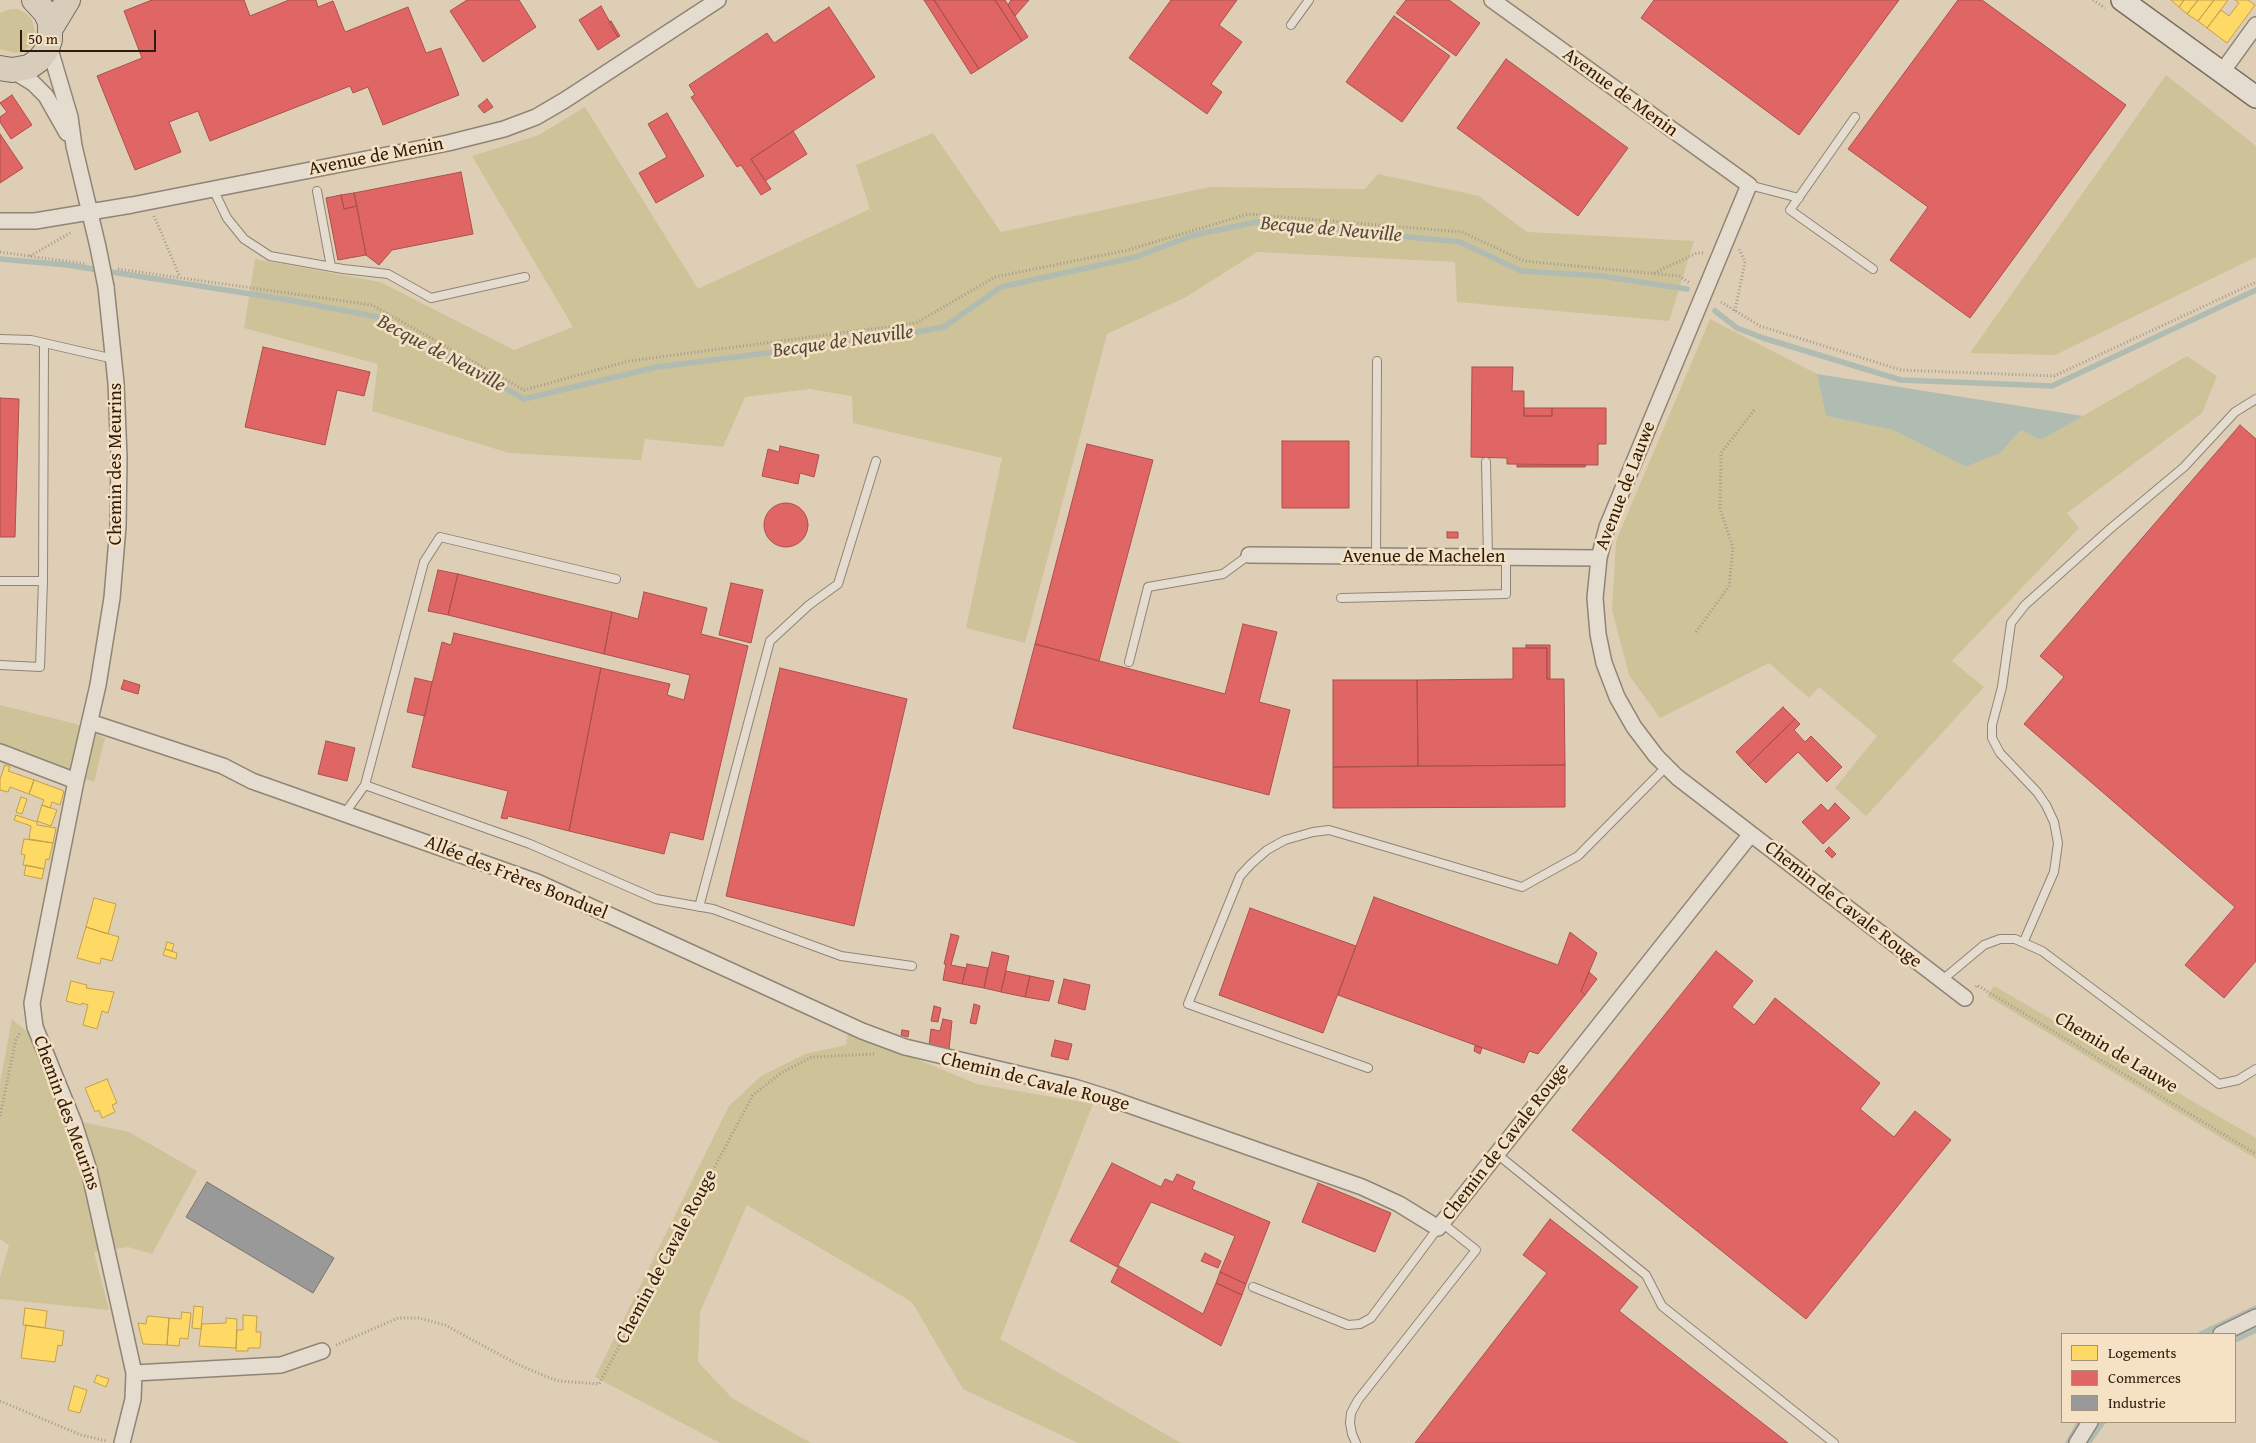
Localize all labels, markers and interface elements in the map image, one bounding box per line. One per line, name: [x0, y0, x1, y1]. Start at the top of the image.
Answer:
scale bar: [22, 20, 159, 52]
text: 50 m: [28, 28, 58, 49]
street label: Avenue de Menin: [1558, 44, 1682, 142]
street label: Avenue de Menin: [307, 133, 445, 181]
water label: Becque de Neuville: [1259, 212, 1403, 248]
water label: Becque de Neuville: [373, 310, 509, 398]
water label: Becque de Neuville: [771, 320, 915, 364]
street label: Chemin des Meurins: [105, 383, 127, 545]
street label: Avenue de Lauwe: [1591, 418, 1661, 554]
street label: Avenue de Machelen: [1342, 546, 1506, 568]
street label: Allée des Frères Bonduel: [421, 831, 611, 925]
street label: Chemin de Cavale Rouge: [1760, 836, 1926, 974]
street label: Chemin de Lauwe: [2050, 1007, 2182, 1099]
street label: Chemin des Meurins: [27, 1033, 105, 1193]
street label: Chemin de Cavale Rouge: [938, 1048, 1132, 1116]
street label: Chemin de Cavale Rouge: [1437, 1059, 1575, 1225]
street label: Chemin de Cavale Rouge: [611, 1166, 723, 1348]
legend: [2061, 1333, 2236, 1423]
text: Logements: [2108, 1342, 2176, 1363]
text: Commerces: [2108, 1367, 2181, 1388]
text: Industrie: [2108, 1392, 2166, 1413]

